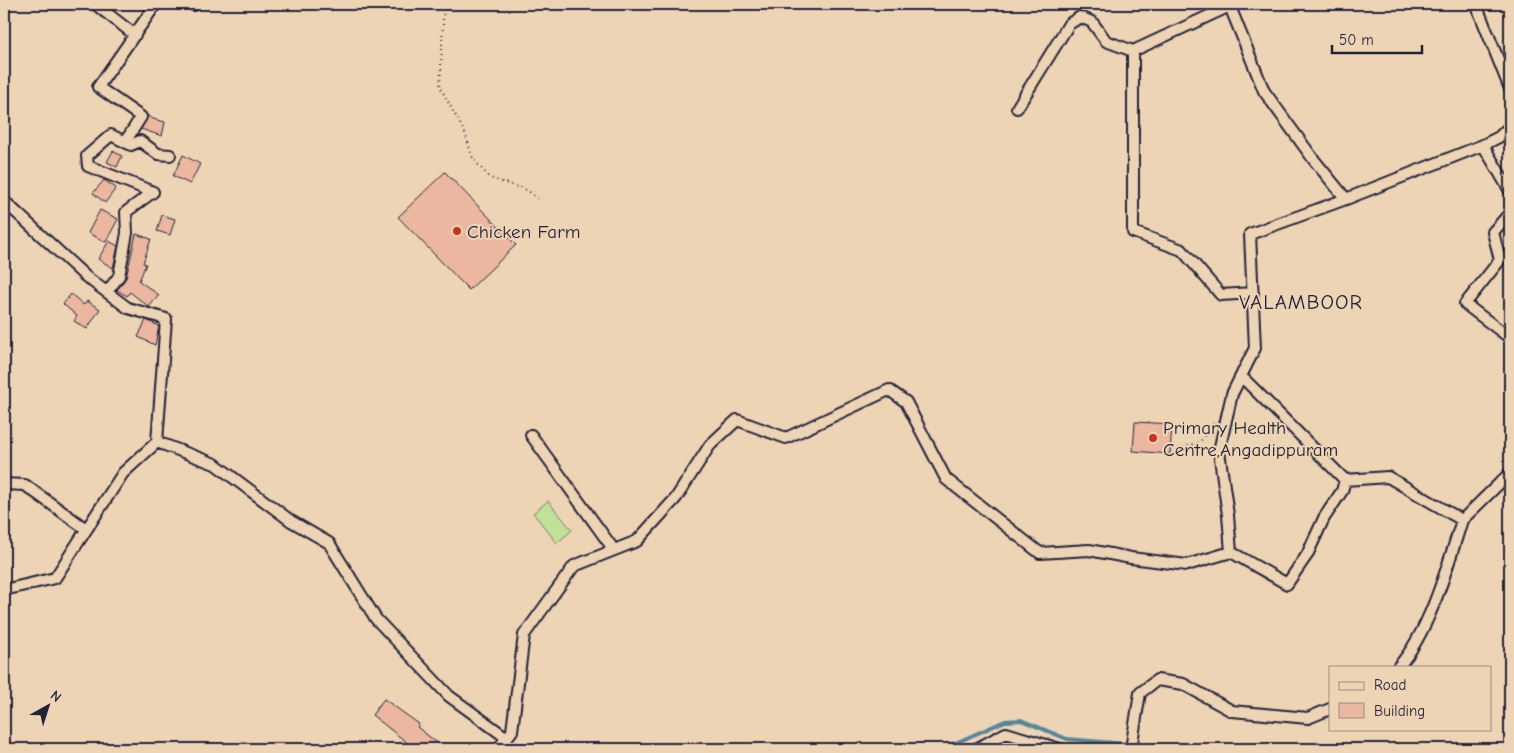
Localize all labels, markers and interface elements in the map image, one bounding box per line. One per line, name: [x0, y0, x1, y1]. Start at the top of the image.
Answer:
scale bar: [1332, 22, 1422, 54]
text: 50 m: [1339, 31, 1374, 49]
place label: Chicken Farm: [467, 221, 580, 243]
marker: Chicken Farm: [451, 225, 463, 237]
district label: VALAMBOOR: [1239, 290, 1363, 314]
place label: Primary Health Centre,Angadippuram: [1163, 417, 1338, 461]
marker: Primary Health Centre,Angadippuram: [1147, 432, 1159, 444]
legend: [1329, 666, 1492, 730]
text: Road: [1374, 676, 1406, 694]
north arrow: [22, 680, 72, 730]
text: N: [47, 687, 65, 706]
text: Building: [1374, 702, 1425, 720]

